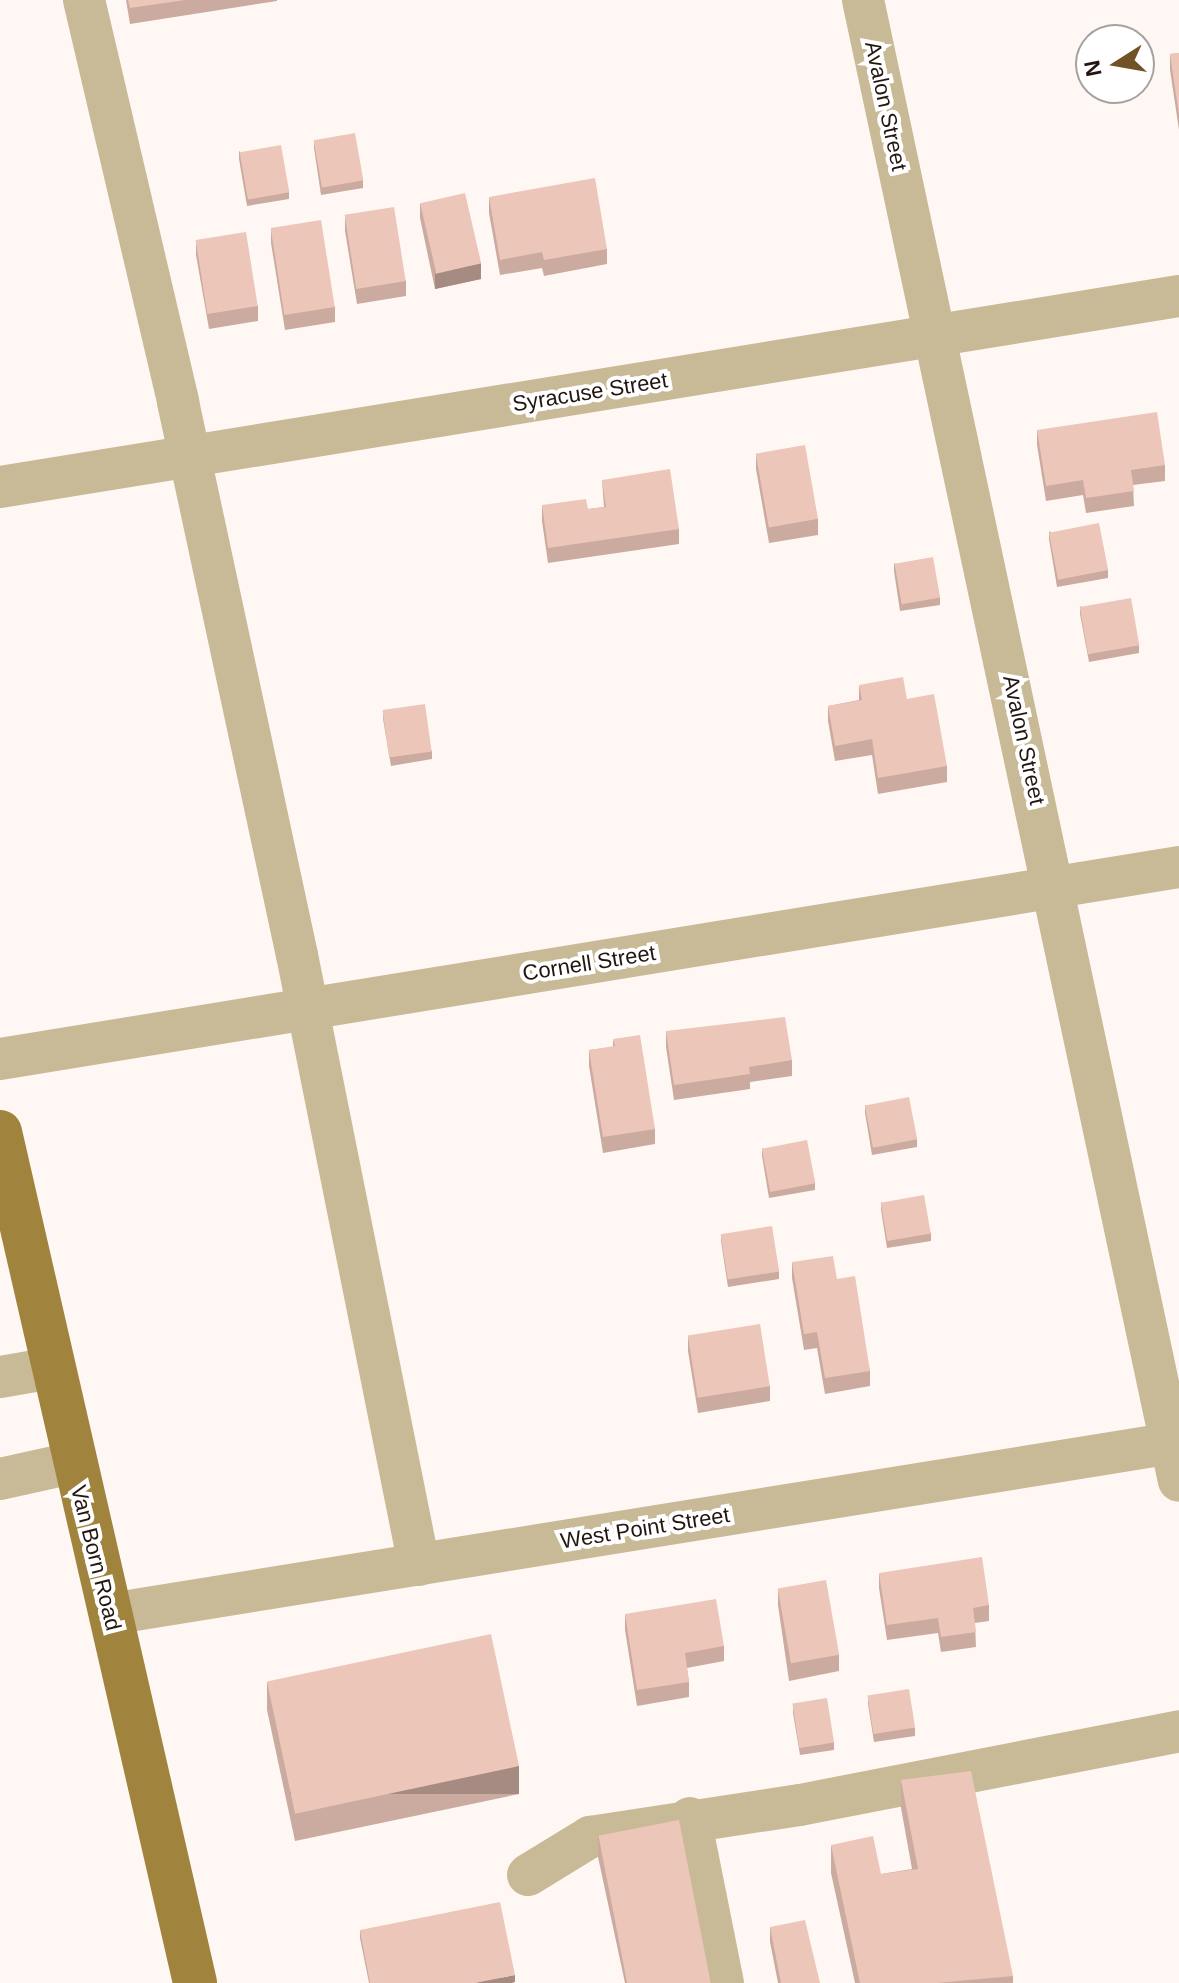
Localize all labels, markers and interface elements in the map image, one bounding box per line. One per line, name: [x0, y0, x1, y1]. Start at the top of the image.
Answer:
north arrow: [1075, 24, 1155, 104]
street label: Avalon Street: [859, 39, 913, 173]
text: N: [1079, 58, 1107, 78]
street label: Syracuse Street: [511, 367, 669, 417]
street label: Avalon Street: [997, 673, 1051, 807]
street label: Cornell Street: [521, 939, 657, 987]
street label: Van Born Road: [65, 1483, 127, 1633]
street label: West Point Street: [559, 1502, 731, 1554]

